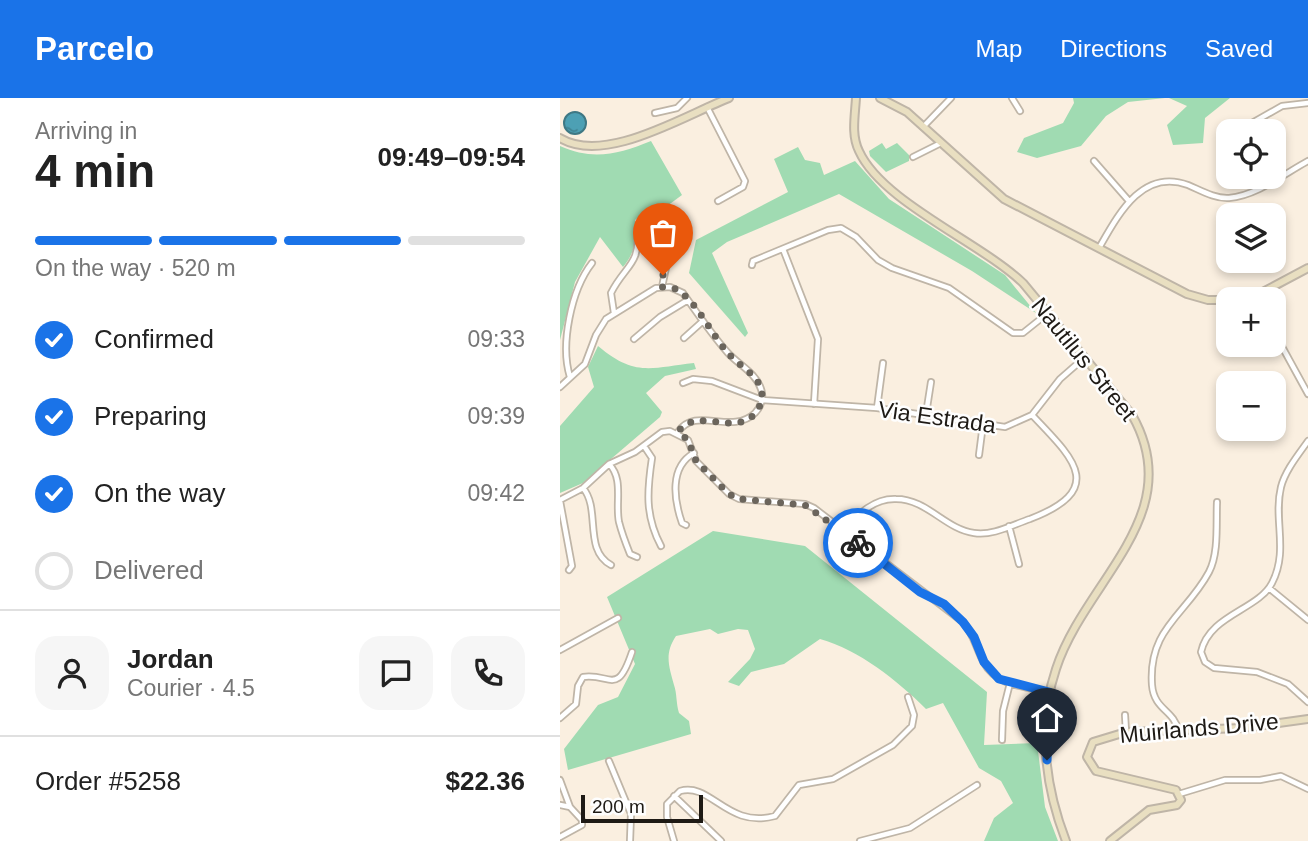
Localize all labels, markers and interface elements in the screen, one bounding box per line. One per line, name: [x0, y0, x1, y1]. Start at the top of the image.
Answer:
text: Parcelo: [35, 30, 154, 67]
text: Map: [976, 35, 1022, 62]
text: Directions: [1060, 35, 1167, 62]
text: Saved: [1205, 35, 1273, 62]
text: Arriving in: [35, 118, 137, 144]
map controls: [1216, 119, 1286, 441]
button: locate: [1216, 119, 1286, 189]
text: 09:49–09:54: [378, 142, 525, 172]
text: 4 min: [35, 145, 155, 197]
pin: [633, 203, 693, 275]
button: layers: [1216, 203, 1286, 273]
icon: bag: [644, 214, 682, 252]
text: On the way · 520 m: [35, 255, 236, 281]
button: +: [1216, 287, 1286, 357]
street label: Nautilus Street: [1026, 292, 1142, 426]
icon: check: [35, 321, 73, 359]
text: Confirmed: [94, 324, 214, 354]
text: 09:33: [467, 326, 525, 352]
button: −: [1216, 371, 1286, 441]
street label: Via Estrada: [877, 396, 998, 438]
icon: check: [35, 398, 73, 436]
text: Preparing: [94, 401, 207, 431]
text: 09:39: [467, 403, 525, 429]
icon: check: [35, 475, 73, 513]
text: On the way: [94, 478, 226, 508]
text: 09:42: [467, 480, 525, 506]
courier: [823, 508, 893, 578]
icon: bike: [839, 524, 877, 562]
text: Delivered: [94, 555, 204, 585]
button: person: [35, 636, 109, 710]
button: chat: [359, 636, 433, 710]
button: phone: [451, 636, 525, 710]
text: Jordan: [127, 644, 214, 674]
text: Courier · 4.5: [127, 675, 255, 701]
pin: [1017, 688, 1077, 760]
icon: home: [1028, 699, 1066, 737]
street label: Muirlands Drive: [1118, 708, 1280, 748]
text: Order #5258: [35, 766, 181, 796]
text: $22.36: [445, 766, 525, 796]
scale bar: [581, 792, 704, 824]
text: 200 m: [592, 796, 645, 817]

